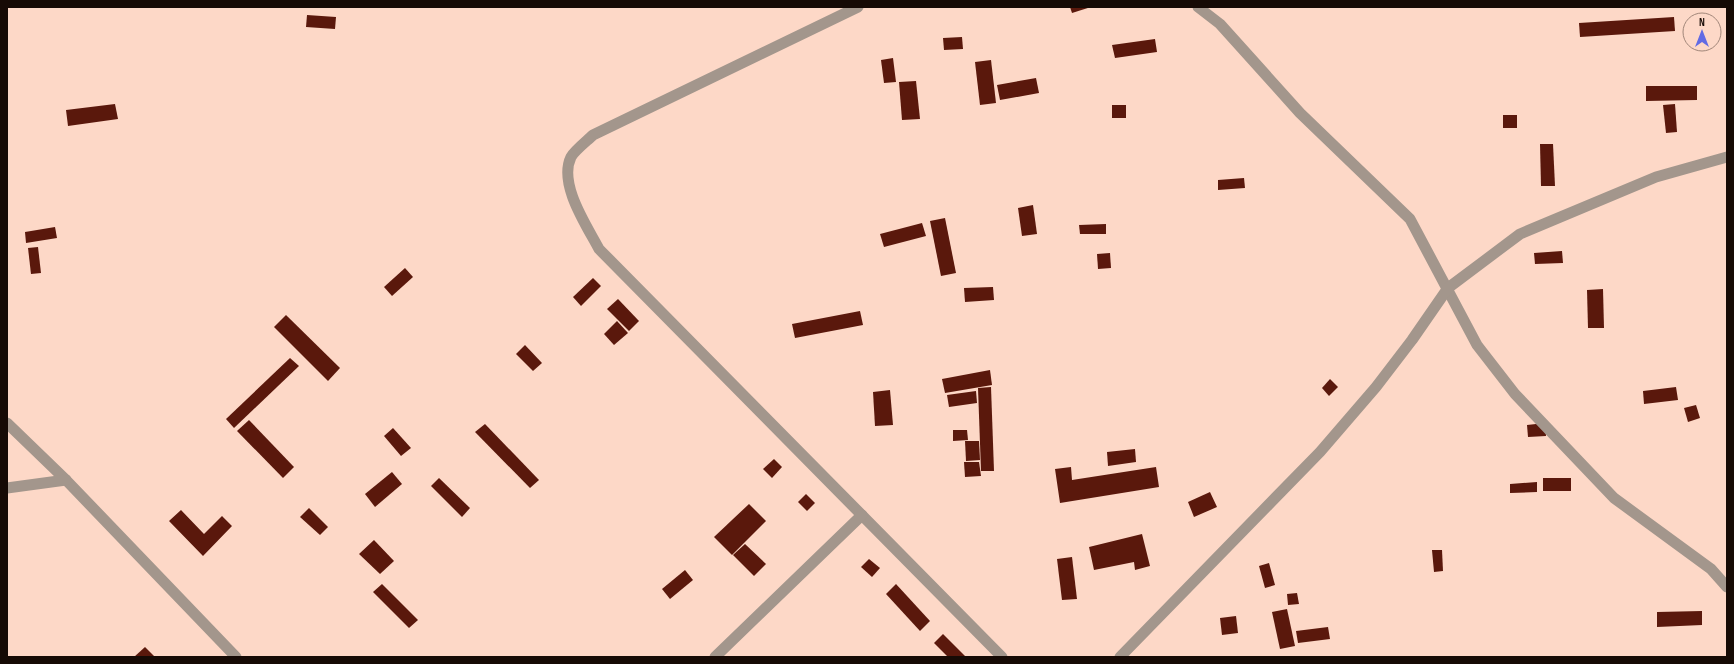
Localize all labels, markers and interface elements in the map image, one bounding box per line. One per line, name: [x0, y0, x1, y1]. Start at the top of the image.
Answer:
north arrow: [1682, 12, 1722, 52]
text: N: [1699, 16, 1705, 29]

